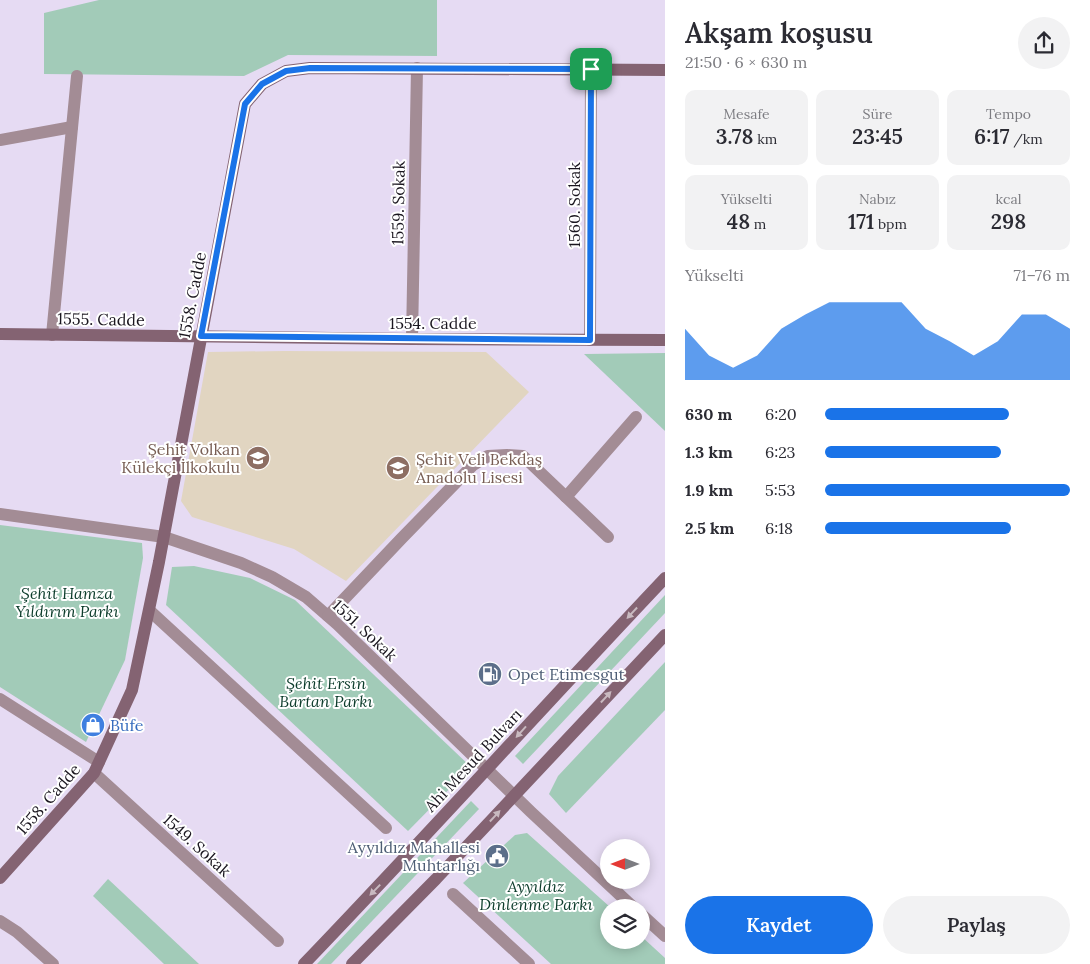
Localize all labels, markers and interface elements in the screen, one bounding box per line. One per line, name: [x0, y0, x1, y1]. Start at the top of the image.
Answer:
text: Akşam koşusu: [685, 15, 873, 51]
button: share: [1018, 17, 1070, 69]
pin: [570, 48, 612, 90]
text: 21:50 · 6 × 630 m: [685, 52, 807, 72]
icon: arrive: [577, 55, 605, 83]
text: Mesafe: [723, 105, 770, 123]
text: Süre: [863, 105, 892, 123]
text: Tempo: [986, 105, 1031, 123]
text: 3.78: [716, 123, 754, 150]
text: 23:45: [852, 123, 903, 150]
text: 6:17: [974, 123, 1009, 150]
text: km: [754, 130, 777, 148]
text: /km: [1009, 130, 1043, 148]
street label: 1559. Sokak: [387, 160, 409, 245]
street label: 1560. Sokak: [564, 162, 584, 248]
text: Yükselti: [721, 190, 772, 208]
text: Nabız: [859, 190, 896, 208]
text: kcal: [996, 190, 1021, 208]
text: 48: [727, 208, 750, 235]
text: 171: [848, 208, 874, 235]
text: 298: [991, 208, 1026, 235]
text: m: [750, 215, 766, 233]
text: bpm: [874, 215, 907, 233]
street label: 1558. Cadde: [174, 250, 210, 340]
text: Yükselti: [685, 265, 744, 285]
text: 71–76 m: [1013, 265, 1070, 285]
street label: 1555. Cadde: [57, 308, 145, 330]
street label: 1554. Cadde: [389, 313, 477, 333]
text: 630 m: [685, 404, 732, 424]
text: 6:20: [765, 404, 797, 424]
place label: Şehit Volkan Külekçi İlkokulu: [121, 439, 240, 477]
text: 1.3 km: [685, 442, 733, 462]
text: 6:23: [765, 442, 796, 462]
school or university icon: Şehit Volkan Külekçi İlkokulu: [245, 445, 271, 471]
place label: Şehit Veli Bekdaş Anadolu Lisesi: [415, 449, 542, 487]
school or university icon: Şehit Veli Bekdaş Anadolu Lisesi: [385, 455, 411, 481]
text: 1.9 km: [685, 480, 733, 500]
text: 5:53: [765, 480, 795, 500]
text: 2.5 km: [685, 518, 734, 538]
text: 6:18: [765, 518, 793, 538]
park label: Şehit Hamza Yıldırım Parkı: [15, 583, 119, 621]
street label: 1551. Sokak: [329, 595, 402, 665]
one-way arrow: [626, 607, 638, 619]
fuel station icon: Opet Etimesgut: [477, 661, 503, 687]
place label: Opet Etimesgut: [508, 664, 626, 684]
park label: Şehit Ersin Bartan Parkı: [279, 673, 373, 711]
one-way arrow: [600, 692, 612, 704]
street label: Ahi Mesud Bulvarı: [419, 704, 526, 816]
shop icon: Büfe: [80, 712, 106, 738]
place label: Büfe: [110, 715, 144, 735]
one-way arrow: [515, 726, 527, 738]
street label: 1558. Cadde: [12, 759, 85, 839]
street label: 1549. Sokak: [159, 809, 235, 881]
one-way arrow: [489, 810, 501, 822]
place label: Ayyıldız Mahallesi Muhtarlığı: [347, 837, 480, 875]
north arrow: [600, 839, 650, 889]
map controls: [600, 839, 650, 949]
public building icon: Ayyıldız Mahallesi Muhtarlığı: [484, 843, 510, 869]
park label: Ayyıldız Dinlenme Parkı: [479, 876, 593, 914]
one-way arrow: [369, 884, 381, 896]
button: Kaydet: [685, 896, 873, 954]
button: Paylaş: [883, 896, 1070, 954]
button: layers: [600, 899, 650, 949]

